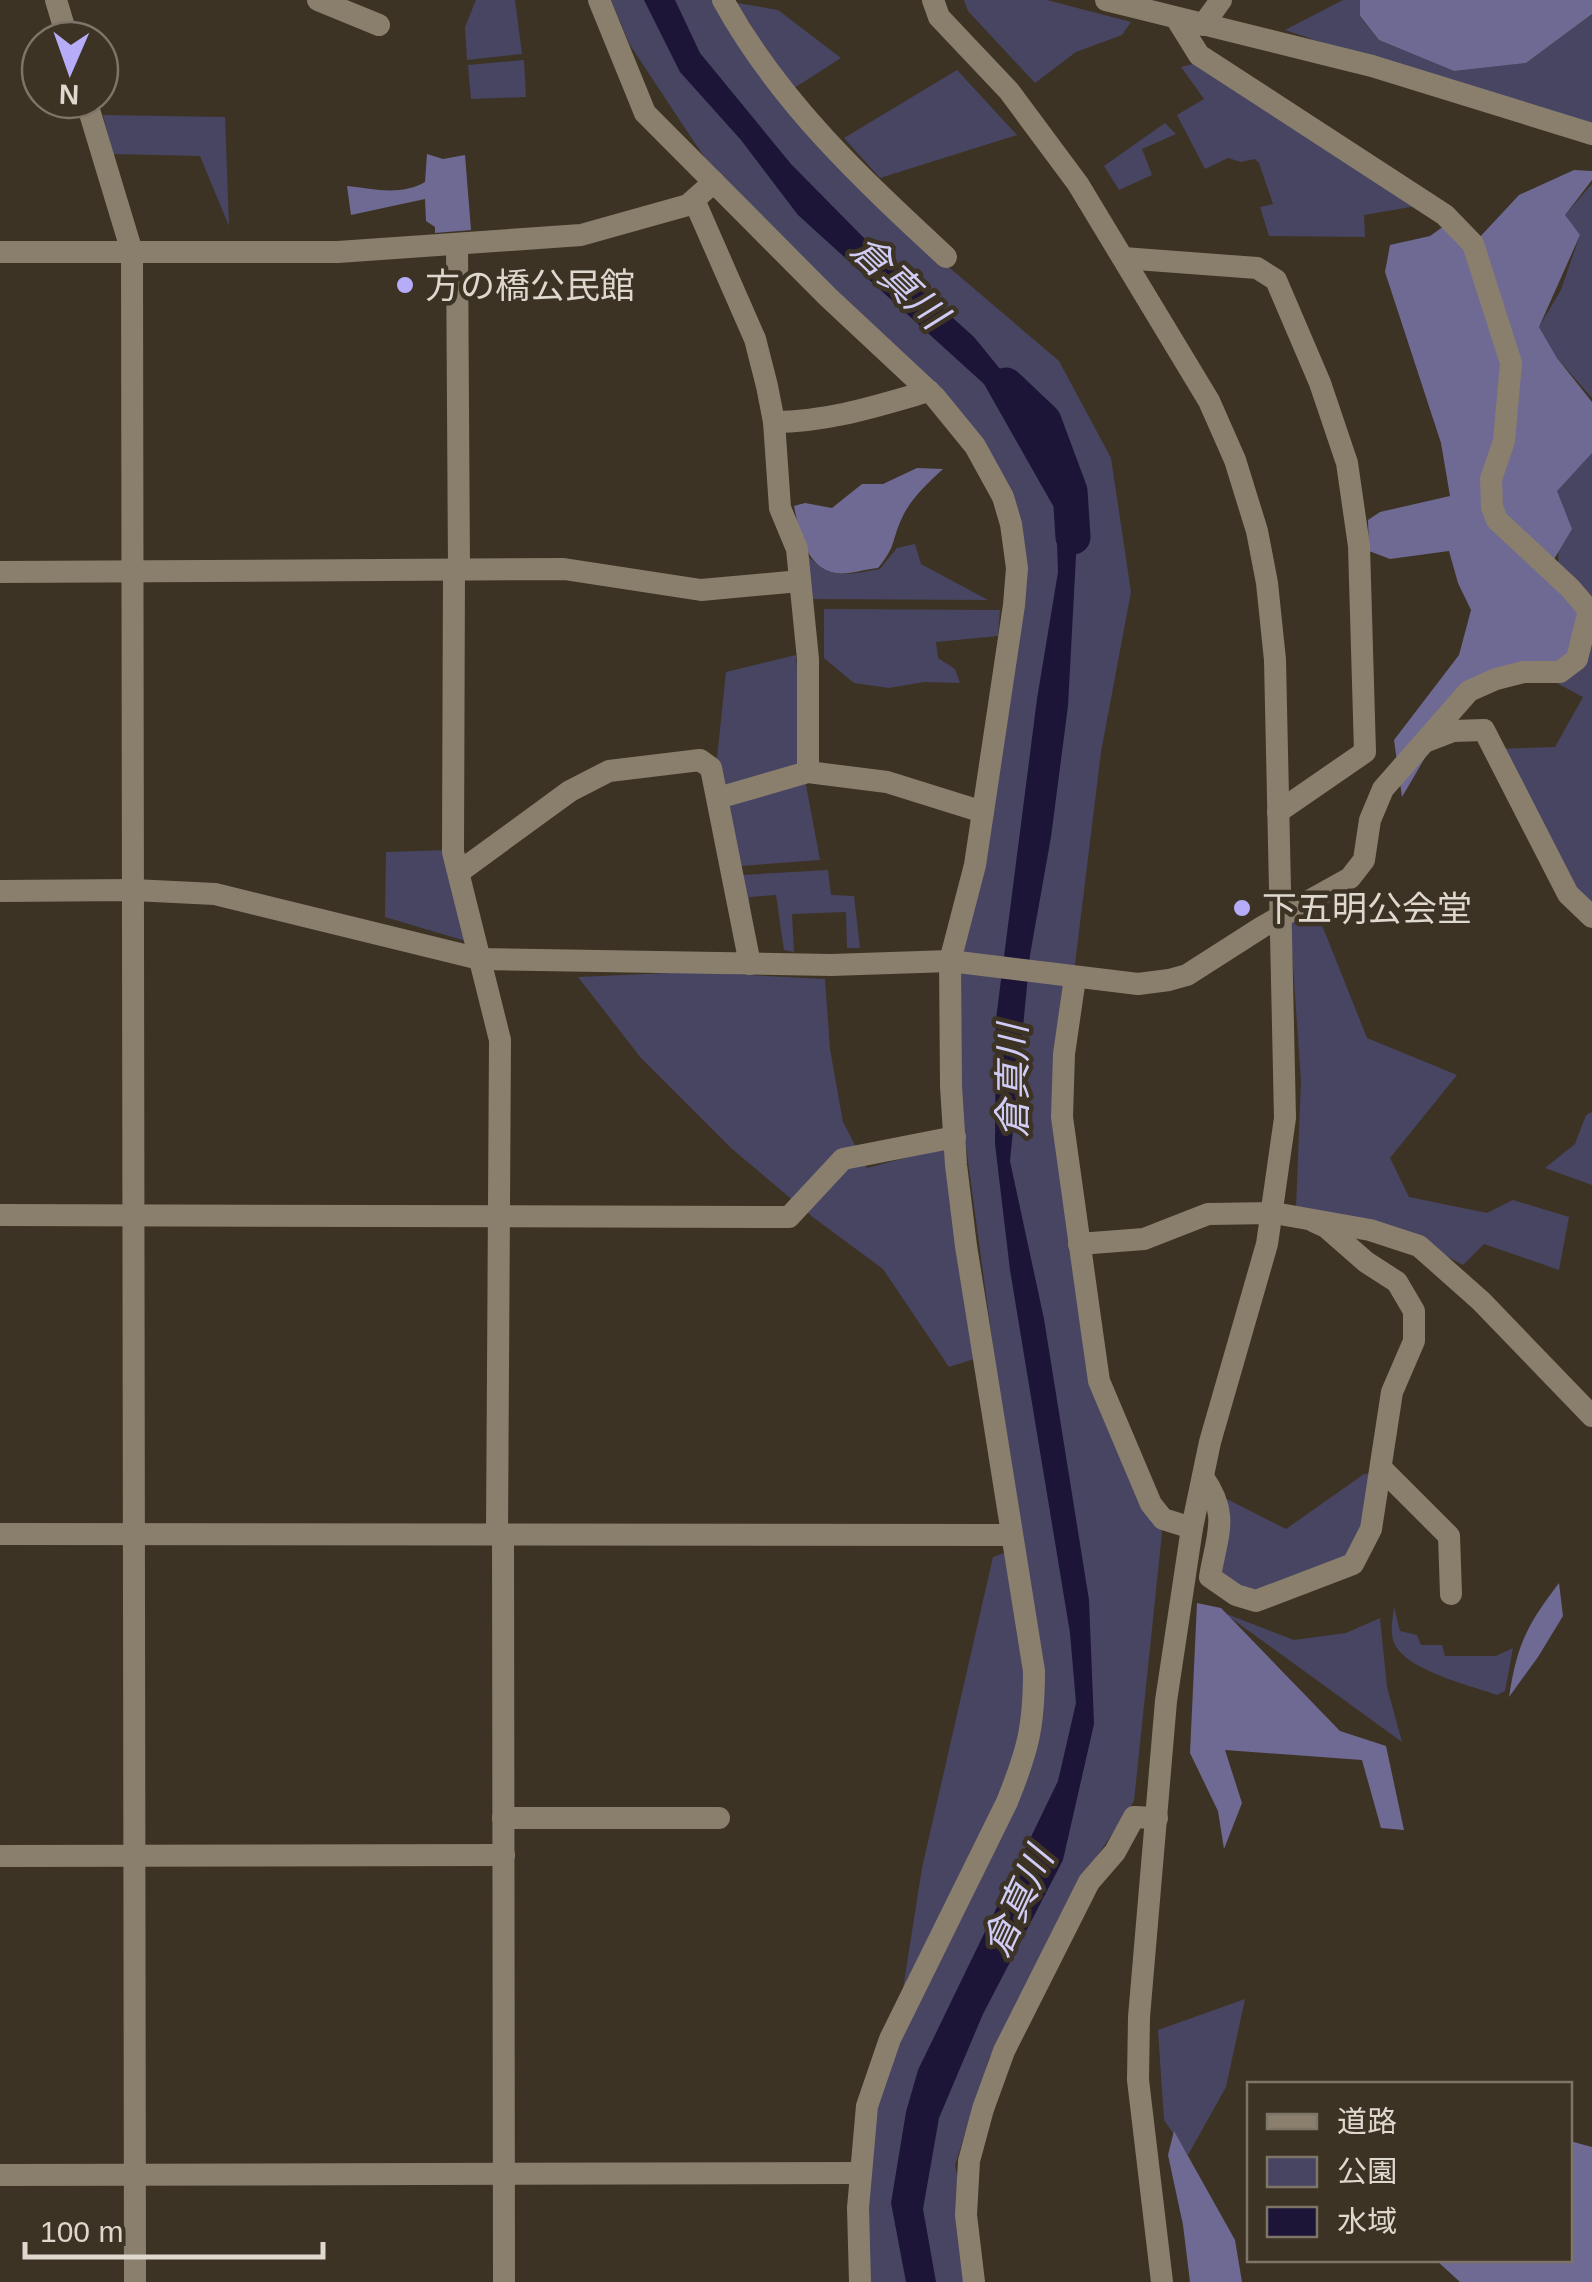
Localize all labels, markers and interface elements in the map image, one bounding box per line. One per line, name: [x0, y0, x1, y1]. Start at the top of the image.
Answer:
north arrow: [20, 20, 120, 120]
text: N: [58, 79, 80, 110]
water label: 倉真川: [843, 227, 957, 339]
place label: 方の橋公民館: [425, 266, 635, 305]
marker: 方の橋公民館: [394, 274, 416, 296]
place label: 下五明公会堂: [1262, 889, 1472, 928]
marker: 下五明公会堂: [1231, 897, 1253, 919]
water label: 倉真川: [992, 1020, 1034, 1138]
water label: 倉真川: [975, 1838, 1063, 1963]
legend: [1247, 2082, 1572, 2262]
text: 道路: [1337, 2105, 1397, 2138]
text: 公園: [1337, 2155, 1397, 2188]
scale bar: [25, 2197, 322, 2259]
text: 水域: [1337, 2205, 1397, 2238]
text: 100 m: [40, 2215, 123, 2248]

